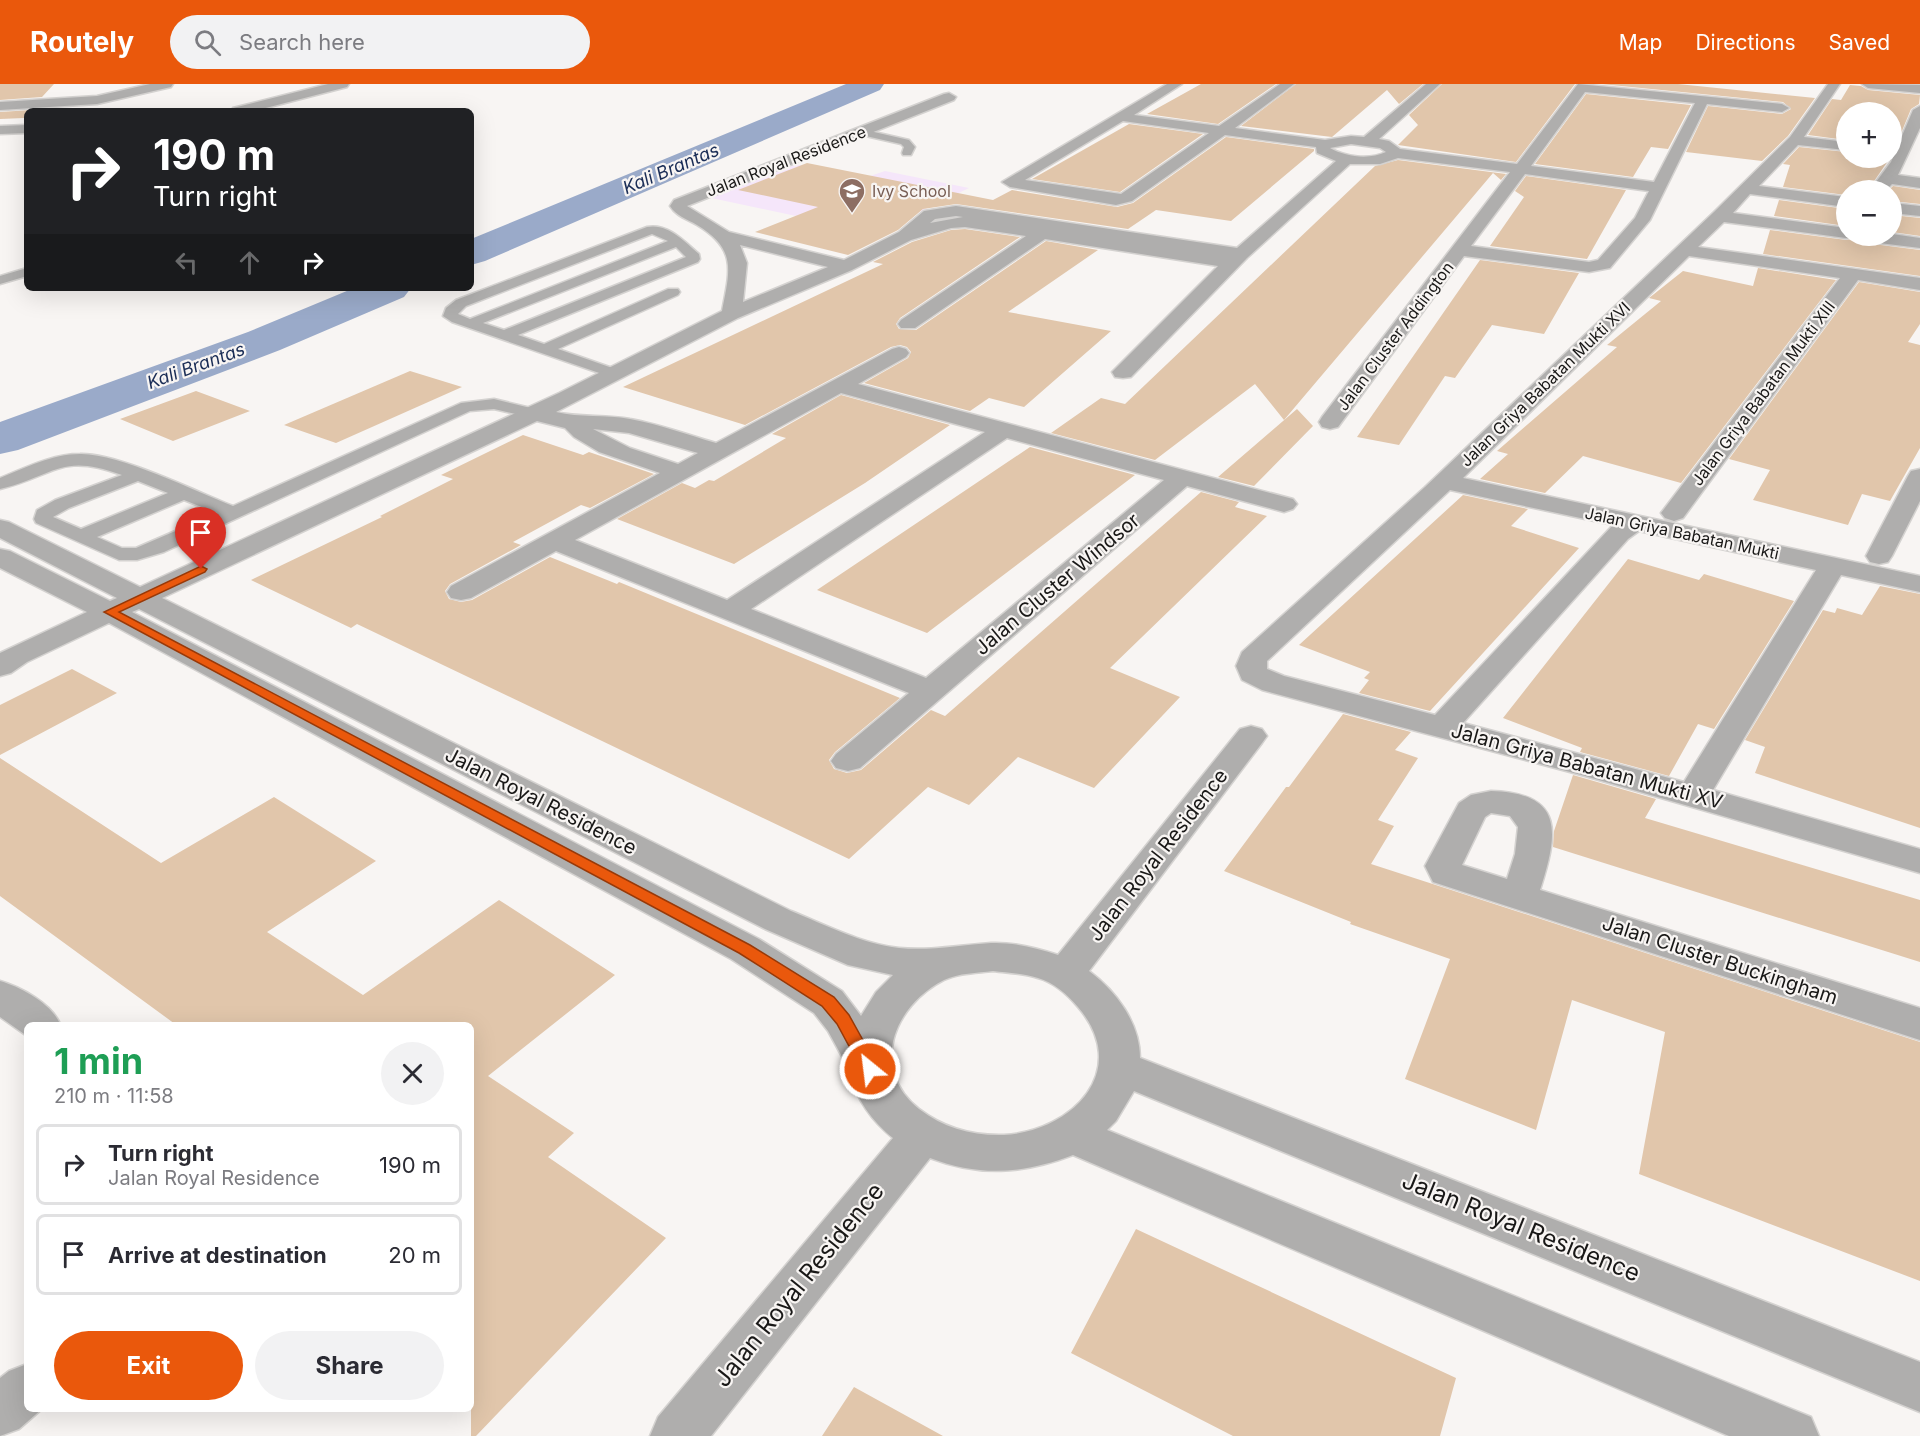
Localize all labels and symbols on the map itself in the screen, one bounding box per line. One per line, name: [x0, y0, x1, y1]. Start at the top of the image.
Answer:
street label: Jalan Royal Residence: [703, 121, 869, 201]
water label: Kali Brantas: [620, 139, 722, 198]
school or university icon: Ivy School: [837, 176, 867, 214]
place label: Ivy School: [872, 181, 951, 201]
street label: Jalan Cluster Addington: [1332, 258, 1458, 414]
street label: Jalan Griya Babatan Mukti XVI: [1456, 297, 1634, 471]
street label: Jalan Griya Babatan Mukti XIII: [1687, 297, 1839, 489]
water label: Kali Brantas: [144, 338, 248, 393]
street label: Jalan Griya Babatan Mukti: [1583, 503, 1781, 563]
pin: [175, 507, 226, 569]
street label: Jalan Cluster Windsor: [970, 508, 1145, 660]
street label: Jalan Griya Babatan Mukti XV: [1448, 718, 1726, 814]
street label: Jalan Royal Residence: [441, 742, 641, 860]
street label: Jalan Royal Residence: [1083, 764, 1233, 946]
street label: Jalan Cluster Buckingham: [1599, 911, 1841, 1009]
position arrow: [838, 1037, 902, 1101]
street label: Jalan Royal Residence: [1398, 1166, 1644, 1288]
street label: Jalan Royal Residence: [707, 1177, 890, 1392]

